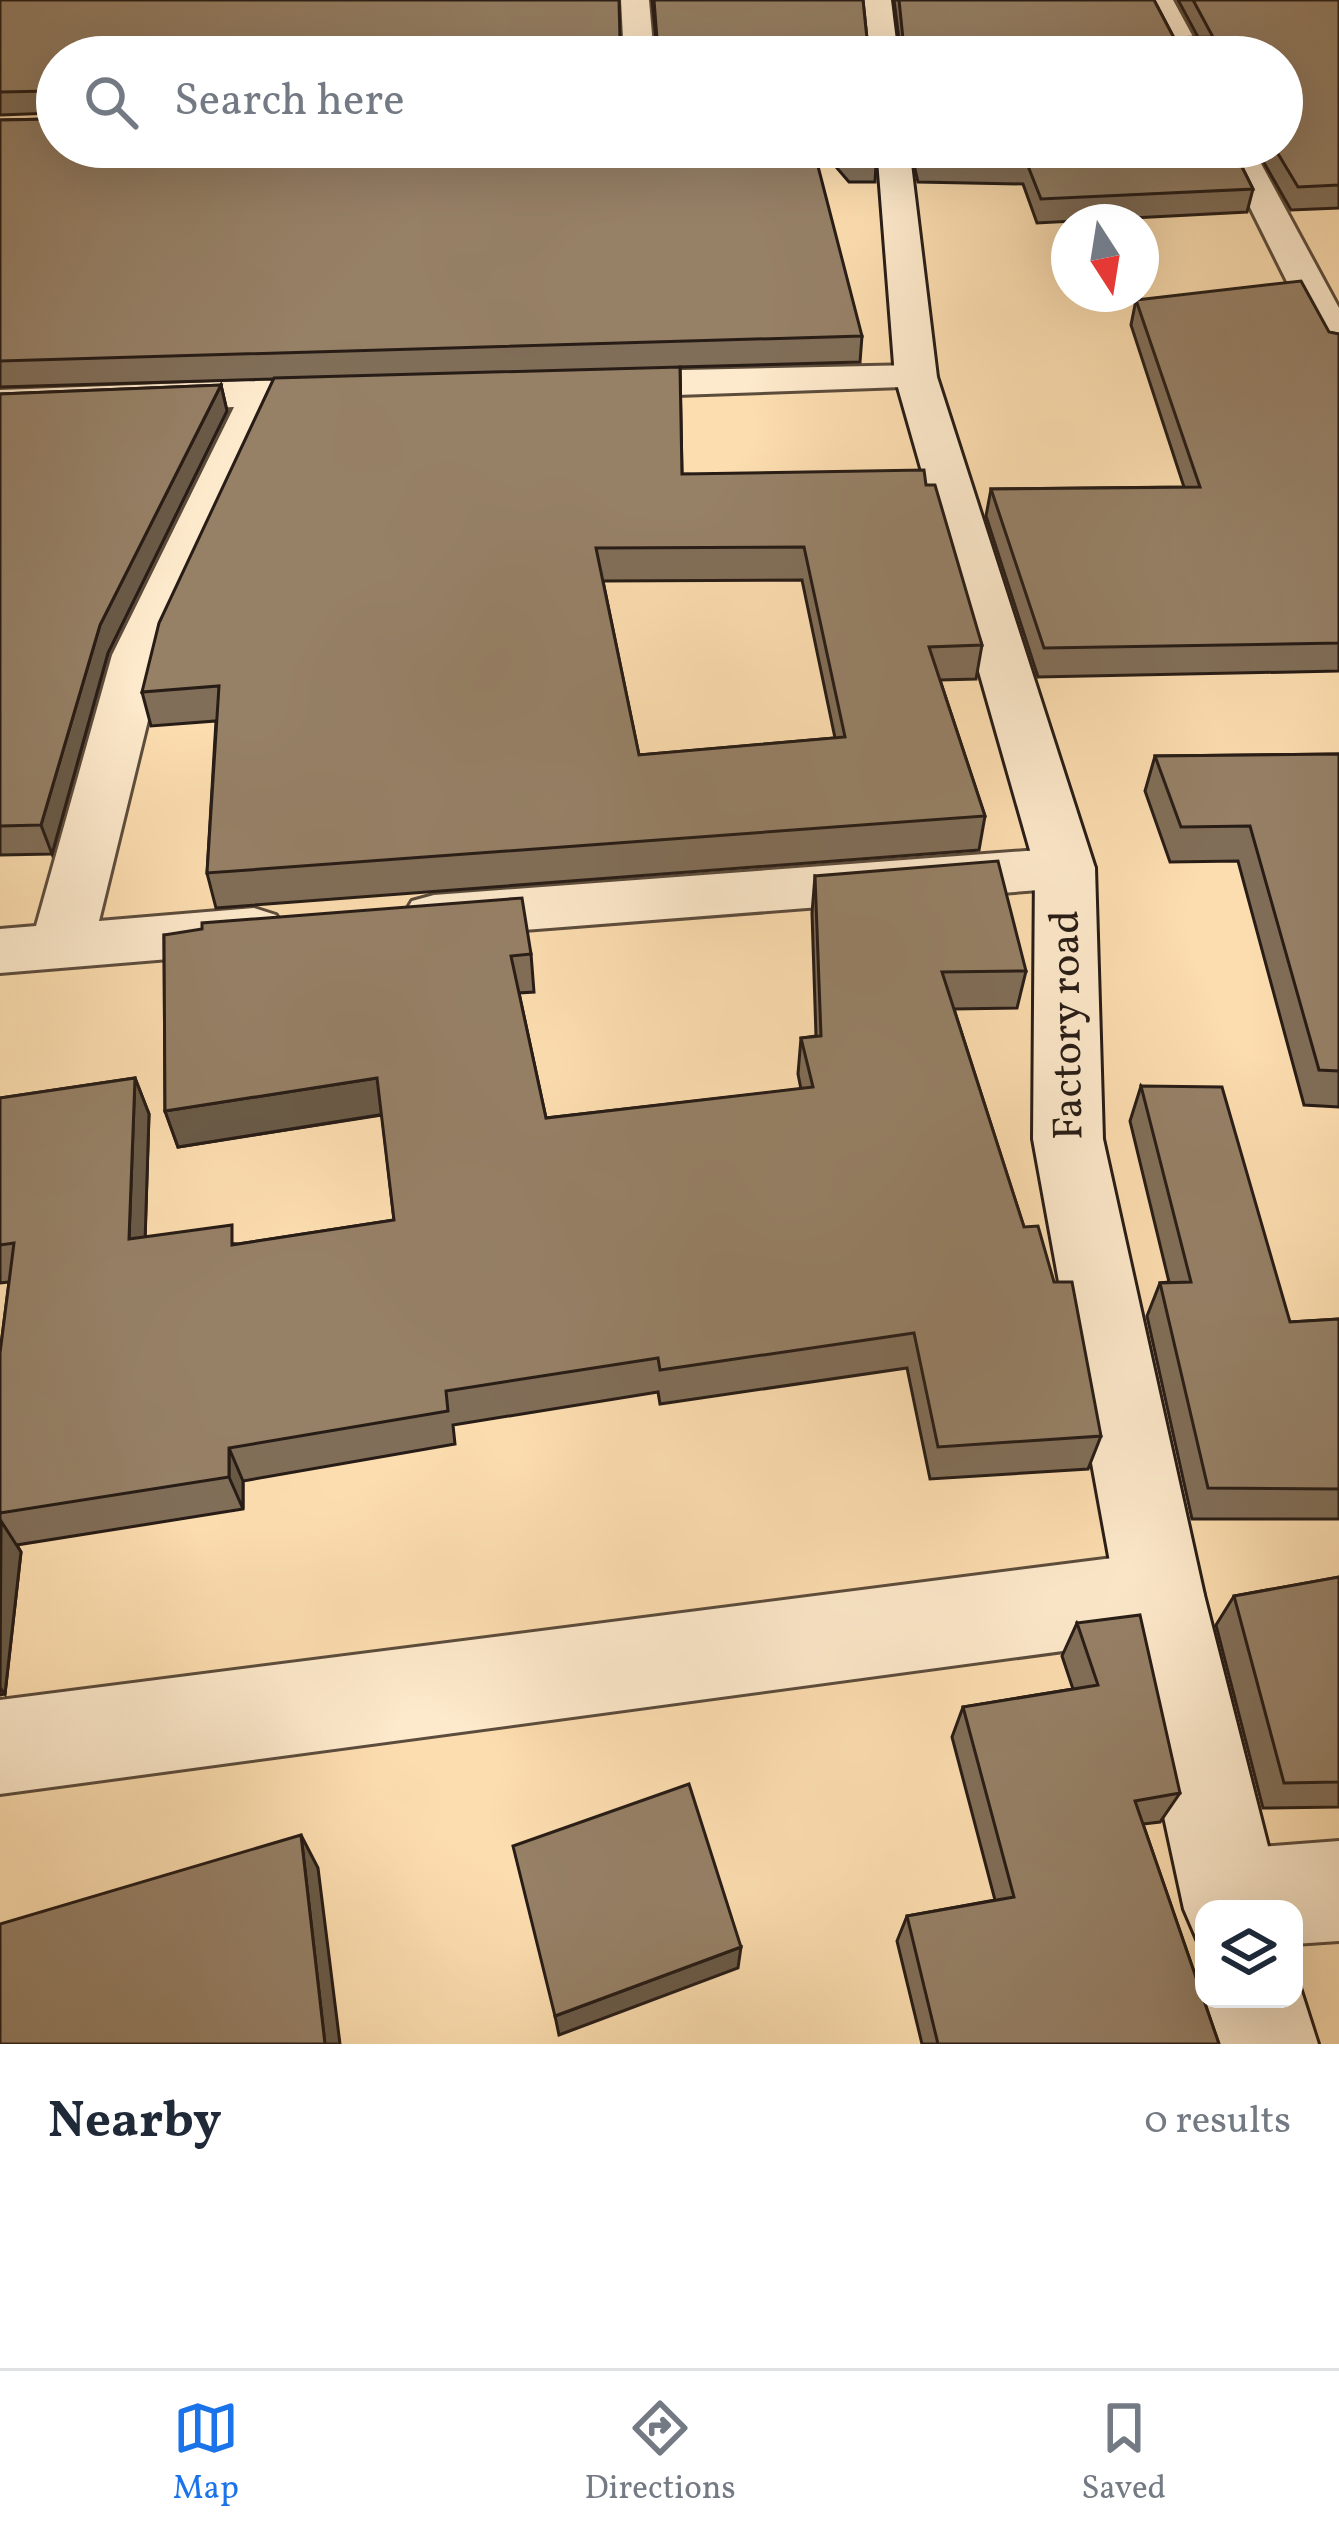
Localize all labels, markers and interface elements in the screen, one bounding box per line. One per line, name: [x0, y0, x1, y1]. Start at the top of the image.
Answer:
search box: [36, 36, 1303, 168]
icon: search: [78, 69, 144, 135]
text: Search here: [174, 71, 405, 134]
north arrow: [1051, 204, 1159, 312]
street label: Factory road: [1037, 910, 1101, 1140]
map controls: [1195, 1900, 1303, 2008]
button: layers: [1195, 1900, 1303, 2008]
text: Nearby: [48, 2087, 222, 2158]
text: 0 results: [1144, 2095, 1291, 2149]
tab: Map: [173, 2395, 239, 2513]
tab: Directions: [584, 2395, 736, 2513]
tab: Saved: [1081, 2395, 1166, 2513]

